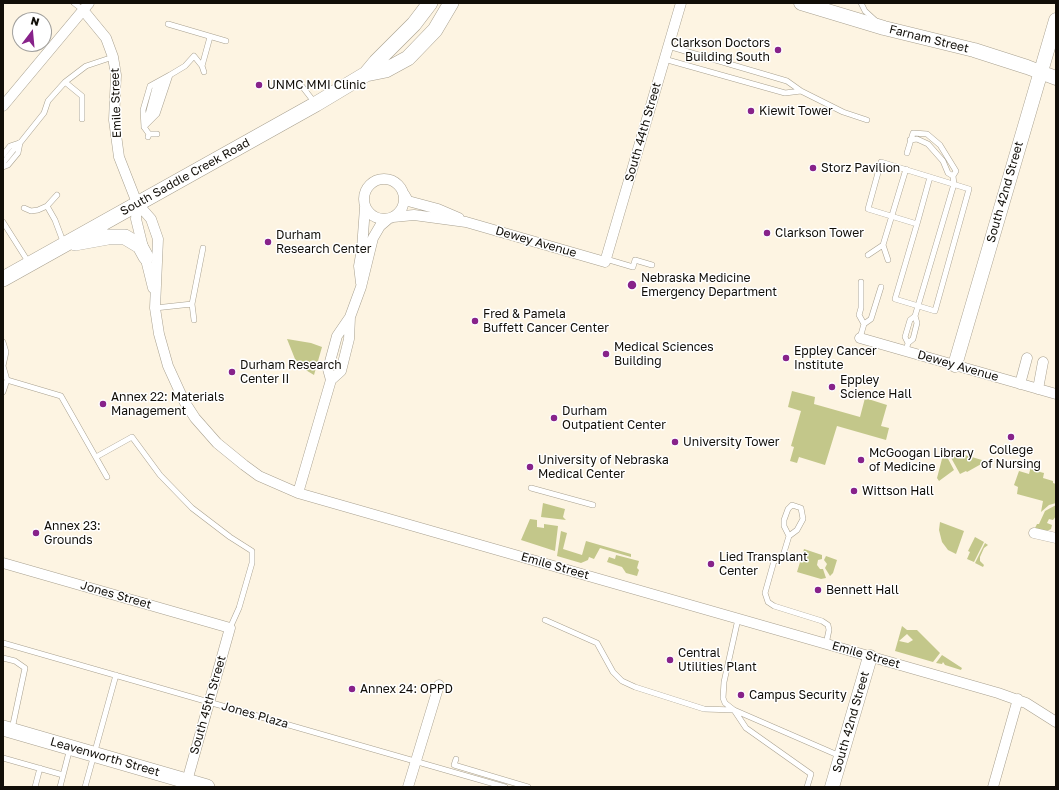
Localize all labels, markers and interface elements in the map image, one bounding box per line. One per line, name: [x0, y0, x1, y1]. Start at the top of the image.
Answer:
north arrow: [12, 12, 52, 52]
text: N: [29, 14, 41, 28]
street label: Farnam Street: [888, 22, 970, 56]
place label: Clarkson Doctors Building South: [671, 36, 770, 64]
marker: Clarkson Doctors Building South: [773, 45, 783, 55]
street label: Emile Street: [108, 68, 124, 138]
place label: UNMC MMI Clinic: [267, 78, 366, 92]
marker: UNMC MMI Clinic: [254, 80, 264, 90]
street label: South 44th Street: [622, 81, 664, 183]
place label: Kiewit Tower: [759, 104, 833, 118]
marker: Kiewit Tower: [746, 106, 756, 116]
street label: South Saddle Creek Road: [118, 135, 252, 219]
street label: South 42nd Street: [984, 140, 1026, 244]
place label: Storz Pavilion: [821, 161, 900, 175]
marker: Storz Pavilion: [808, 163, 818, 173]
street label: Dewey Avenue: [494, 224, 578, 260]
place label: Clarkson Tower: [775, 226, 864, 240]
place label: Durham Research Center: [276, 228, 371, 256]
marker: Clarkson Tower: [762, 228, 772, 238]
marker: Durham Research Center: [263, 237, 273, 247]
place label: Nebraska Medicine Emergency Department: [641, 271, 777, 299]
marker: Nebraska Medicine Emergency Department: [626, 279, 638, 291]
place label: Fred & Pamela Buffett Cancer Center: [483, 307, 609, 335]
marker: Fred & Pamela Buffett Cancer Center: [470, 316, 480, 326]
place label: Medical Sciences Building: [614, 340, 714, 368]
place label: Eppley Cancer Institute: [794, 344, 877, 372]
street label: Dewey Avenue: [916, 348, 1000, 384]
marker: Medical Sciences Building: [601, 349, 611, 359]
marker: Eppley Cancer Institute: [781, 353, 791, 363]
place label: Durham Research Center II: [240, 358, 342, 386]
marker: Durham Research Center II: [227, 367, 237, 377]
place label: Eppley Science Hall: [840, 373, 912, 401]
marker: Eppley Science Hall: [827, 382, 837, 392]
place label: Annex 22: Materials Management: [111, 390, 224, 418]
marker: Annex 22: Materials Management: [98, 399, 108, 409]
place label: Durham Outpatient Center: [562, 404, 666, 432]
marker: Durham Outpatient Center: [549, 413, 559, 423]
marker: College of Nursing: [1006, 432, 1016, 442]
place label: University Tower: [683, 435, 779, 449]
marker: University Tower: [670, 437, 680, 447]
place label: College of Nursing: [981, 443, 1041, 471]
place label: McGoogan Library of Medicine: [869, 446, 974, 474]
place label: University of Nebraska Medical Center: [538, 453, 669, 481]
marker: McGoogan Library of Medicine: [856, 455, 866, 465]
marker: University of Nebraska Medical Center: [525, 462, 535, 472]
place label: Wittson Hall: [862, 484, 934, 498]
marker: Wittson Hall: [849, 486, 859, 496]
place label: Annex 23: Grounds: [44, 519, 101, 547]
marker: Annex 23: Grounds: [31, 528, 41, 538]
street label: Emile Street: [519, 549, 591, 583]
place label: Lied Transplant Center: [719, 550, 808, 578]
marker: Lied Transplant Center: [706, 559, 716, 569]
street label: Jones Street: [79, 578, 153, 612]
place label: Bennett Hall: [826, 583, 899, 597]
marker: Bennett Hall: [813, 585, 823, 595]
street label: Emile Street: [830, 638, 902, 672]
place label: Central Utilities Plant: [678, 646, 757, 674]
street label: South 45th Street: [187, 654, 229, 756]
marker: Central Utilities Plant: [665, 655, 675, 665]
street label: South 42nd Street: [830, 670, 872, 774]
place label: Annex 24: OPPD: [360, 682, 453, 696]
marker: Annex 24: OPPD: [347, 684, 357, 694]
place label: Campus Security: [749, 688, 847, 702]
marker: Campus Security: [736, 690, 746, 700]
street label: Jones Plaza: [220, 699, 290, 731]
street label: Leavenworth Street: [49, 734, 161, 780]

